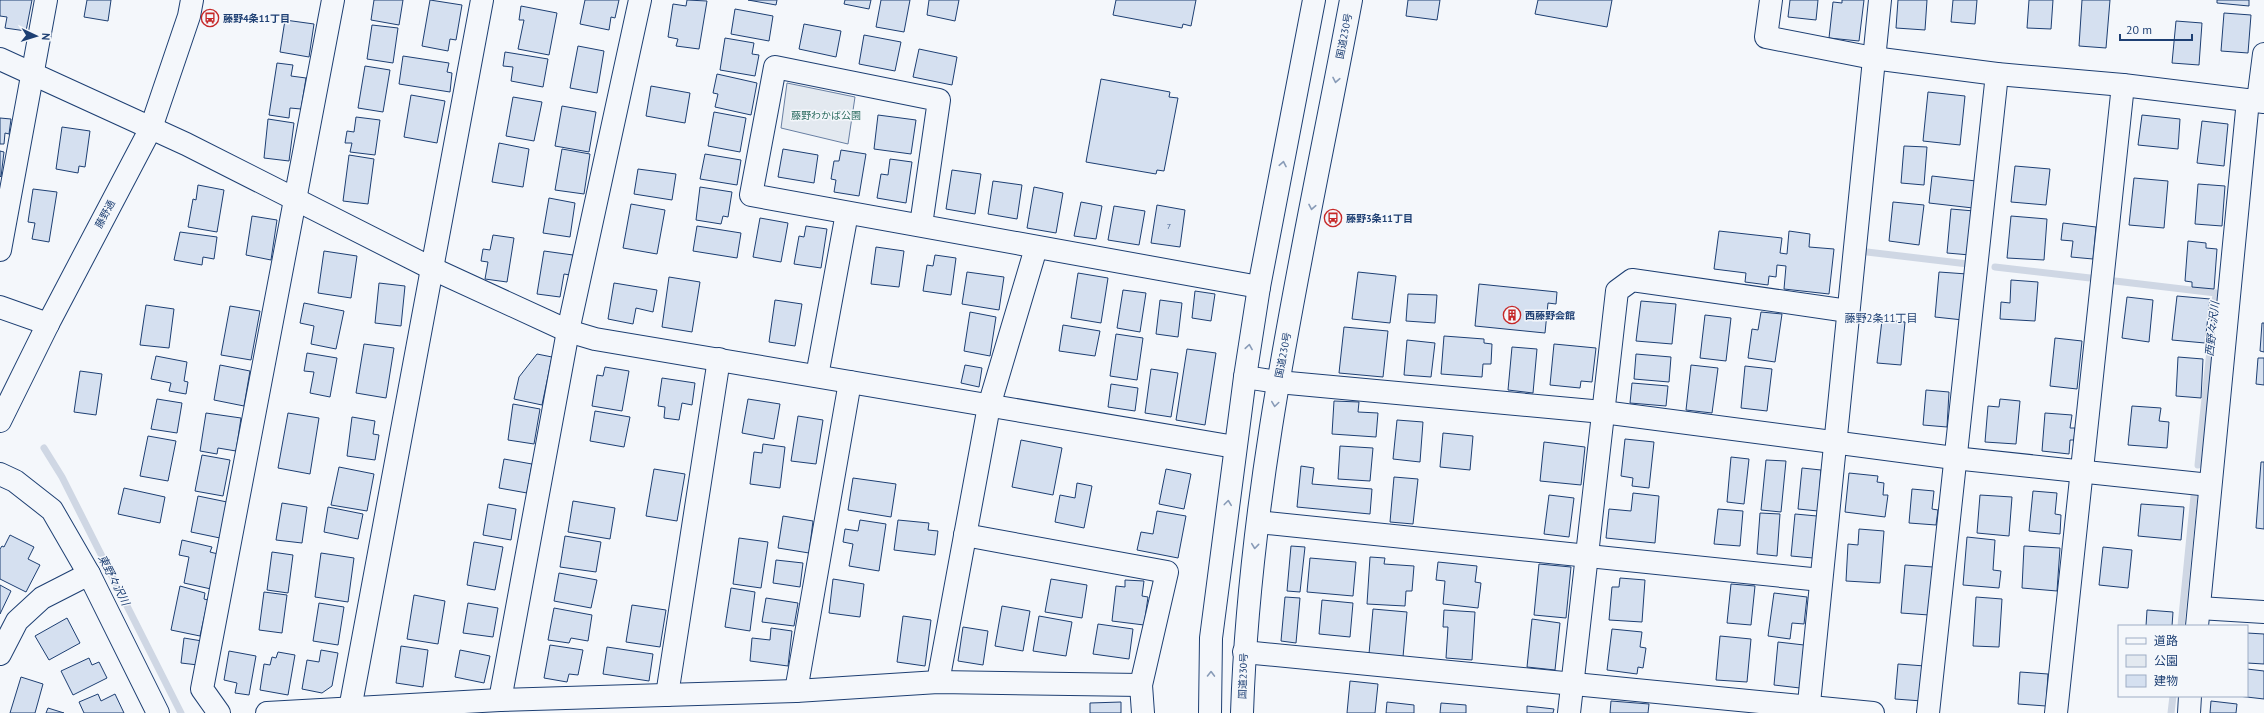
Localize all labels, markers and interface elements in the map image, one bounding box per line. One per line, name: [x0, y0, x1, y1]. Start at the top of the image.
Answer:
bus stop icon: 藤野4条11丁目: [200, 8, 220, 28]
place label: 藤野4条11丁目: [223, 12, 290, 25]
street label: 国道230号: [1333, 12, 1355, 60]
north arrow: [16, 16, 56, 56]
scale bar: [2120, 16, 2192, 42]
text: 20 m: [2126, 22, 2152, 37]
text: N: [39, 33, 53, 41]
one-way arrow: [1333, 76, 1341, 83]
park label: 藤野わかば公園: [791, 109, 861, 122]
one-way arrow: [1278, 160, 1287, 167]
street label: 藤野通: [92, 198, 118, 230]
one-way arrow: [1308, 204, 1316, 210]
bus stop icon: 藤野3条11丁目: [1323, 208, 1343, 228]
place label: 藤野3条11丁目: [1346, 212, 1413, 225]
house number: 7: [1167, 221, 1171, 231]
water label: 西野々沢川: [2202, 300, 2222, 357]
building icon: 西藤野会館: [1502, 305, 1522, 325]
place label: 西藤野会館: [1525, 309, 1575, 322]
district label: 藤野2条11丁目: [1845, 311, 1918, 325]
street label: 国道230号: [1272, 331, 1294, 379]
one-way arrow: [1245, 343, 1253, 350]
one-way arrow: [1271, 401, 1280, 407]
one-way arrow: [1223, 500, 1232, 506]
one-way arrow: [1251, 543, 1260, 549]
water label: 東野々沢川: [95, 552, 133, 609]
legend: [2118, 625, 2248, 697]
text: 道路: [2154, 633, 2178, 648]
street label: 国道230号: [1236, 653, 1250, 699]
text: 公園: [2154, 653, 2178, 668]
one-way arrow: [1206, 671, 1215, 677]
text: 建物: [2154, 673, 2178, 688]

